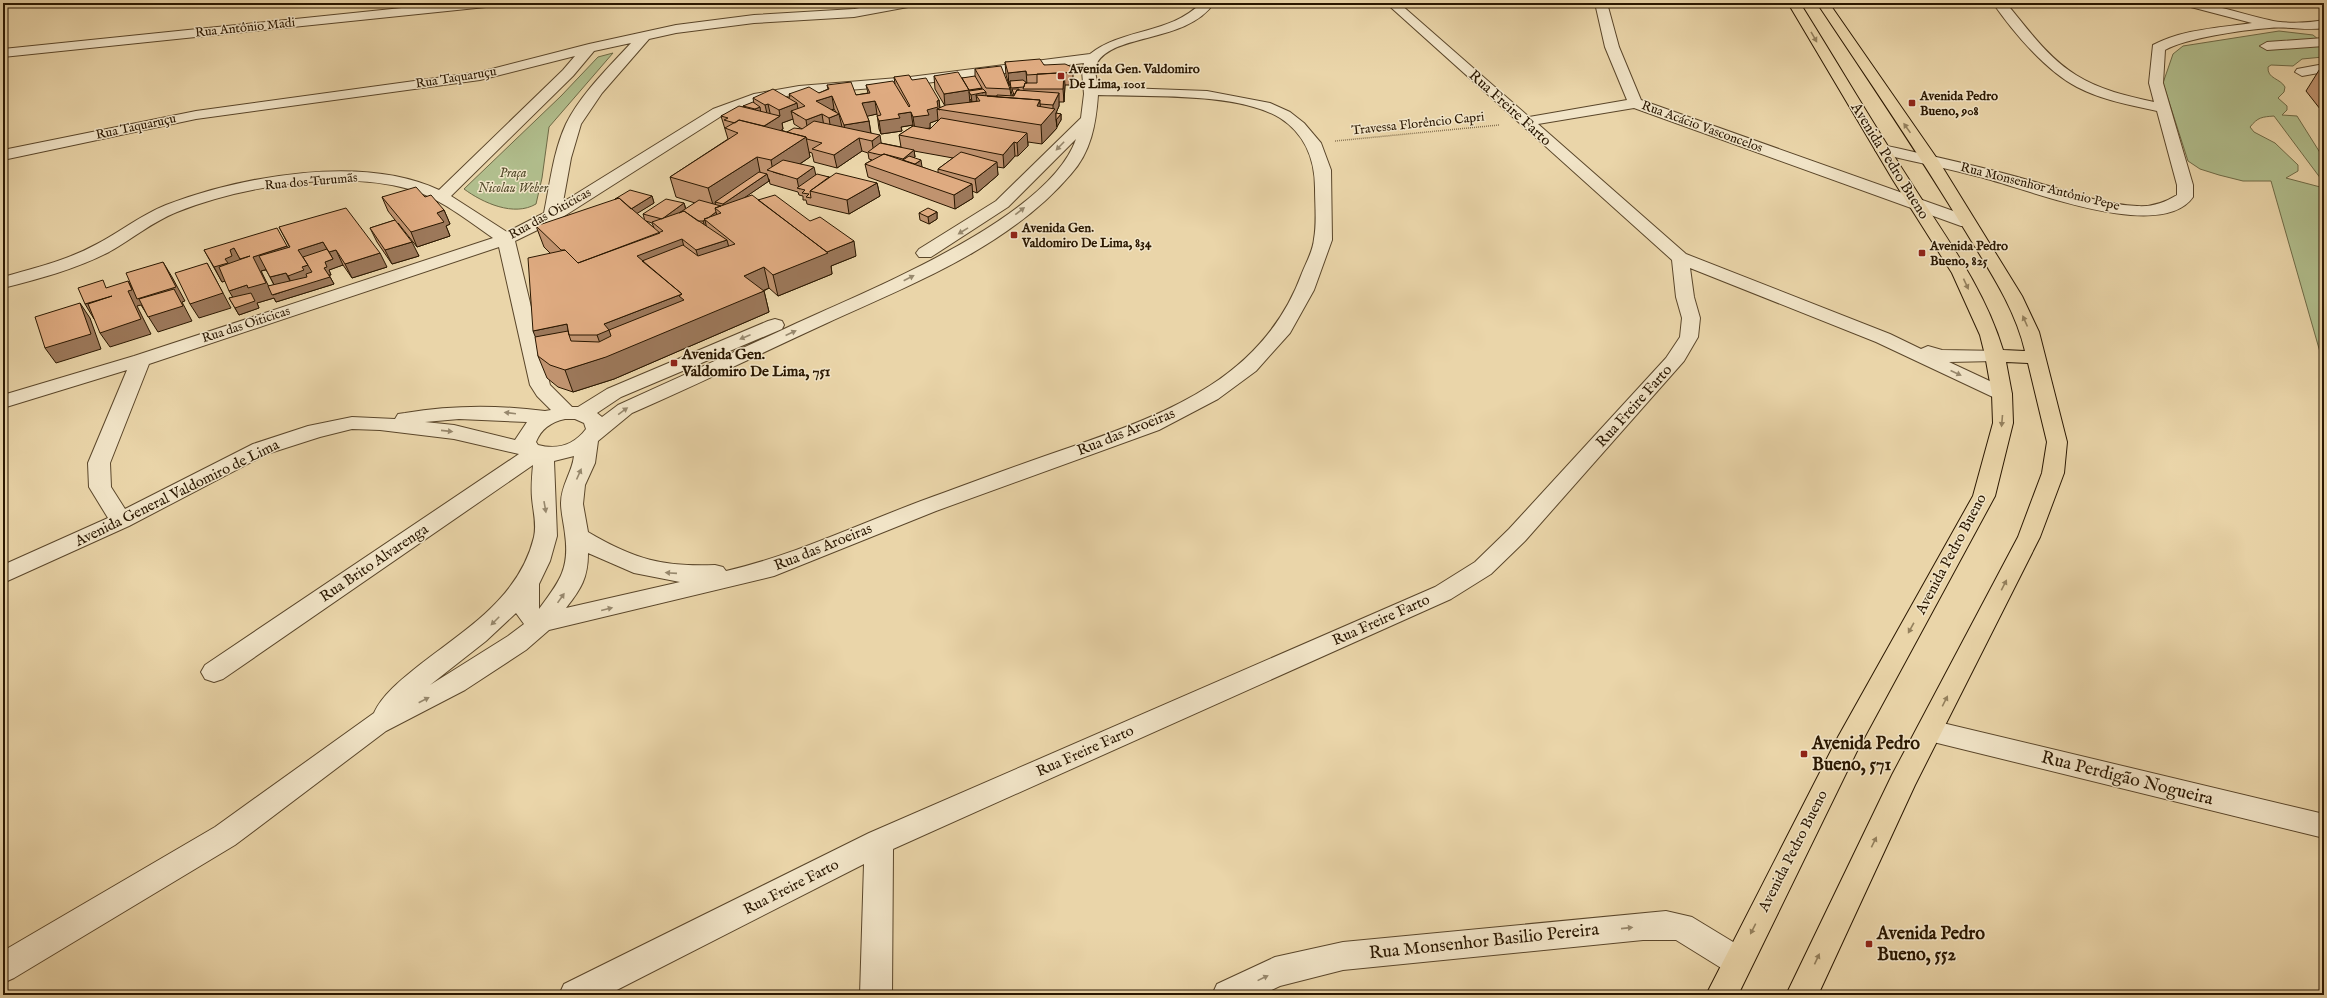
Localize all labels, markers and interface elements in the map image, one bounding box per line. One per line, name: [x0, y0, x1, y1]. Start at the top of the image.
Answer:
street label: Rua Antônio Madi: [194, 14, 296, 42]
one-way arrow: [1810, 31, 1817, 43]
place label: Avenida Gen. Valdomiro De Lima, 1001: [1068, 61, 1200, 93]
street label: Rua Taquaruçu: [414, 63, 498, 93]
street label: Rua Freire Farto: [1465, 66, 1555, 150]
marker: Avenida Gen. Valdomiro De Lima, 1001: [1056, 71, 1066, 81]
place label: Avenida Pedro Bueno, 908: [1919, 88, 1998, 120]
street label: Rua Acácio Vasconcelos: [1639, 97, 1765, 157]
street label: Avenida Pedro Bueno: [1846, 98, 1934, 223]
marker: Avenida Pedro Bueno, 908: [1907, 98, 1917, 108]
street label: Travessa Florêncio Capri: [1351, 109, 1486, 139]
street label: Rua Taquaruçu: [94, 110, 178, 144]
one-way arrow: [1903, 123, 1911, 133]
one-way arrow: [1055, 141, 1064, 151]
street label: Rua Monsenhor Antônio Pepe: [1959, 159, 2121, 215]
park label: Praça Nicolau Weber: [478, 165, 548, 197]
street label: Rua dos Turumãs: [264, 169, 359, 195]
street label: Rua das Oiticicas: [506, 184, 595, 244]
one-way arrow: [1014, 206, 1025, 215]
place label: Avenida Gen. Valdomiro De Lima, 834: [1021, 220, 1152, 252]
one-way arrow: [957, 227, 968, 235]
marker: Avenida Gen. Valdomiro De Lima, 834: [1009, 230, 1019, 240]
place label: Avenida Pedro Bueno, 825: [1929, 238, 2008, 270]
marker: Avenida Pedro Bueno, 825: [1917, 248, 1927, 258]
one-way arrow: [903, 275, 915, 281]
one-way arrow: [1963, 279, 1969, 290]
street label: Rua das Oiticicas: [200, 303, 293, 347]
one-way arrow: [2021, 315, 2028, 327]
one-way arrow: [786, 330, 797, 336]
one-way arrow: [740, 334, 751, 340]
place label: Avenida Gen. Valdomiro De Lima, 751: [681, 345, 831, 381]
marker: Avenida Gen. Valdomiro De Lima, 751: [669, 358, 679, 368]
street label: Rua Freire Farto: [1592, 361, 1676, 451]
one-way arrow: [1951, 370, 1962, 376]
street label: Rua das Aroeiras: [1074, 404, 1178, 460]
one-way arrow: [617, 407, 628, 415]
one-way arrow: [503, 410, 516, 416]
one-way arrow: [1999, 415, 2005, 427]
one-way arrow: [441, 428, 453, 434]
street label: Avenida General Valdomiro de Lima: [71, 435, 283, 551]
one-way arrow: [576, 468, 582, 479]
street label: Avenida Pedro Bueno: [1911, 490, 1991, 618]
one-way arrow: [542, 501, 548, 514]
street label: Rua Brito Alvarenga: [316, 519, 432, 606]
street label: Rua das Aroeiras: [771, 519, 875, 575]
one-way arrow: [664, 570, 677, 576]
one-way arrow: [2001, 580, 2007, 591]
street label: Rua Freire Farto: [1329, 590, 1433, 650]
one-way arrow: [557, 593, 565, 604]
one-way arrow: [600, 605, 613, 611]
one-way arrow: [490, 616, 500, 626]
one-way arrow: [1908, 622, 1915, 634]
one-way arrow: [1942, 695, 1948, 707]
one-way arrow: [418, 696, 430, 703]
street label: Rua Freire Farto: [1033, 721, 1137, 781]
place label: Avenida Pedro Bueno, 571: [1811, 733, 1920, 777]
street label: Rua Perdigão Nogueira: [2039, 746, 2216, 812]
marker: Avenida Pedro Bueno, 571: [1799, 749, 1809, 759]
street label: Avenida Pedro Bueno: [1754, 787, 1832, 916]
one-way arrow: [1871, 836, 1877, 848]
street label: Rua Freire Farto: [740, 855, 842, 919]
street label: Rua Monsenhor Basilio Pereira: [1368, 918, 1600, 966]
place label: Avenida Pedro Bueno, 552: [1876, 923, 1985, 967]
one-way arrow: [1621, 924, 1633, 931]
one-way arrow: [1750, 924, 1756, 935]
marker: Avenida Pedro Bueno, 552: [1864, 939, 1874, 949]
one-way arrow: [1814, 954, 1820, 965]
one-way arrow: [1258, 975, 1269, 981]

